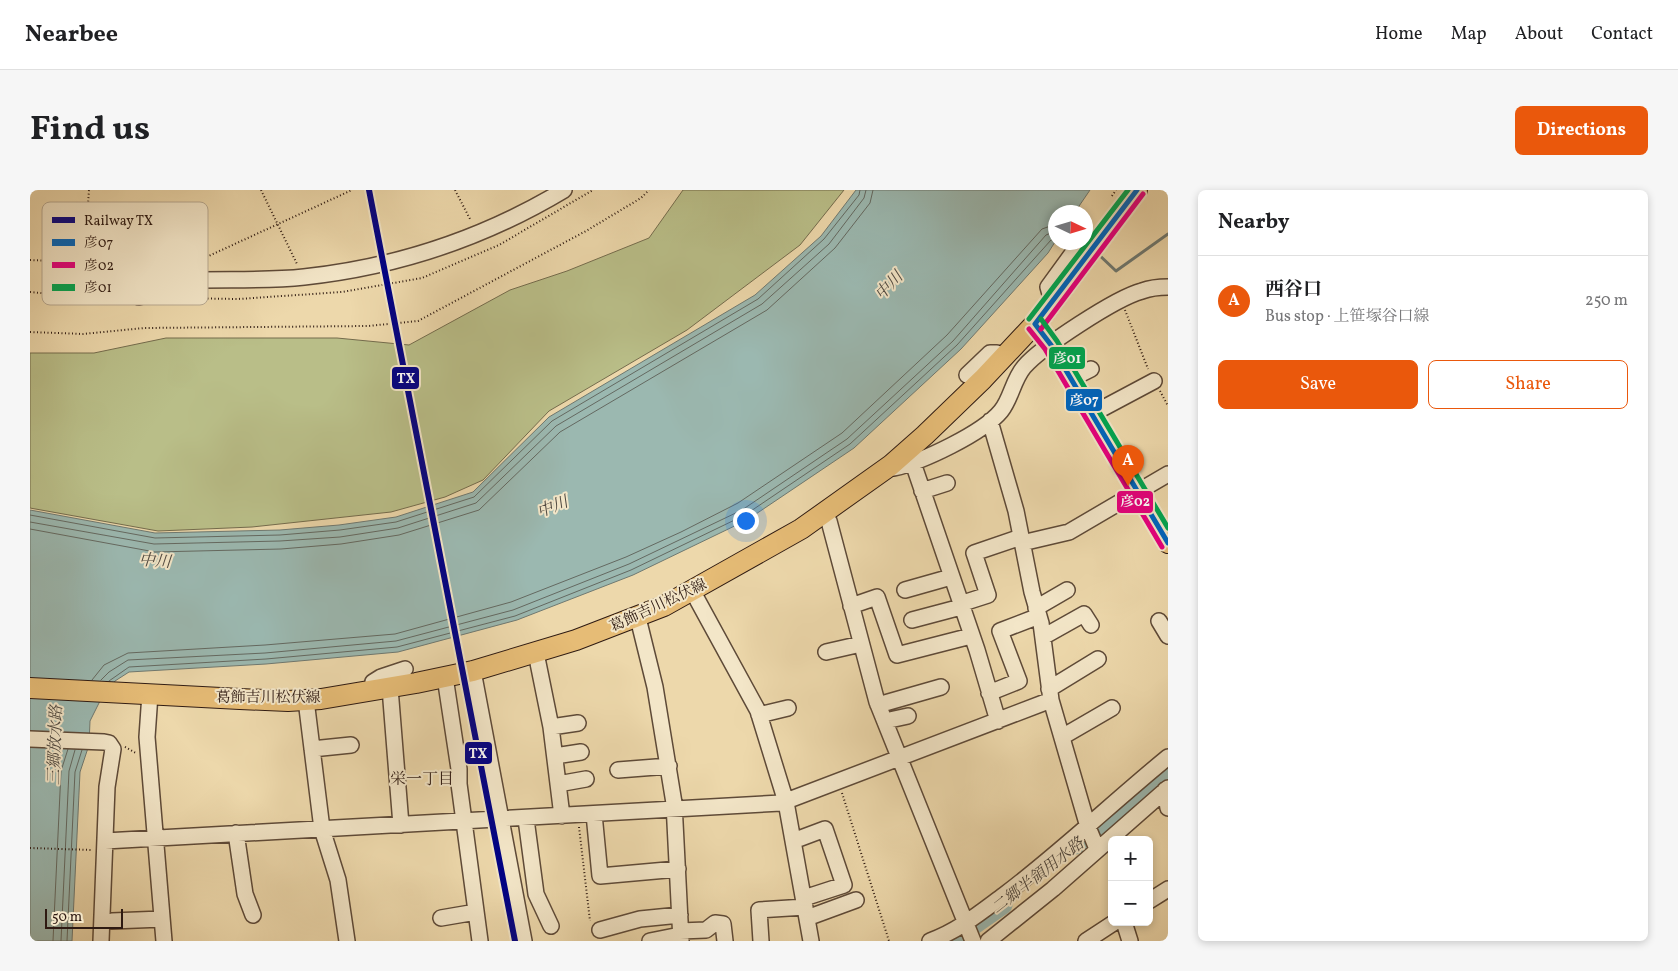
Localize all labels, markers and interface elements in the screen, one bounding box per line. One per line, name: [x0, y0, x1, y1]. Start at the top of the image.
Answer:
text: Nearbee: [25, 18, 118, 52]
text: Home: [1375, 22, 1423, 47]
text: Map: [1451, 22, 1487, 47]
text: About: [1515, 22, 1563, 47]
text: Contact: [1591, 22, 1653, 47]
text: Find us: [30, 106, 150, 154]
button: Directions: [1515, 106, 1648, 155]
legend: [42, 202, 208, 305]
north arrow: [1048, 205, 1093, 250]
text: Nearby: [1218, 208, 1289, 237]
text: Railway TX: [84, 212, 153, 231]
text: 彦07: [84, 234, 113, 253]
text: 彦02: [84, 257, 114, 276]
water label: 中川: [871, 266, 910, 306]
text: 西谷口: [1265, 277, 1322, 303]
text: 彦01: [84, 279, 112, 298]
text: A: [1228, 290, 1240, 312]
text: 250 m: [1585, 290, 1628, 312]
text: Bus stop · 上笹塚谷口線: [1265, 306, 1430, 328]
line badge: 彦01: [1048, 346, 1086, 370]
text: 彦01: [1053, 350, 1081, 369]
button: Save: [1218, 360, 1418, 409]
button: Share: [1428, 360, 1628, 409]
line badge: TX: [391, 366, 420, 390]
text: TX: [397, 370, 416, 389]
line badge: 彦07: [1065, 388, 1103, 412]
text: 彦07: [1069, 392, 1099, 411]
pin: A: [1112, 445, 1144, 486]
line badge: 彦02: [1116, 490, 1154, 514]
water label: 中川: [534, 491, 574, 524]
text: 彦02: [1120, 493, 1150, 512]
your location: [733, 508, 759, 534]
water label: 中川: [138, 550, 174, 574]
street label: 葛飾吉川松伏線: [607, 575, 711, 638]
street label: 葛飾吉川松伏線: [215, 688, 321, 709]
water label: 三郷放水路: [44, 704, 68, 785]
line badge: TX: [464, 741, 493, 765]
text: TX: [469, 745, 488, 764]
district label: 栄一丁目: [390, 769, 454, 791]
water label: 二郷半領用水路: [987, 833, 1090, 920]
map controls: [1108, 836, 1153, 926]
button: +: [1108, 836, 1153, 881]
button: −: [1108, 881, 1153, 926]
scale bar: [45, 906, 122, 929]
text: 50 m: [52, 908, 82, 927]

